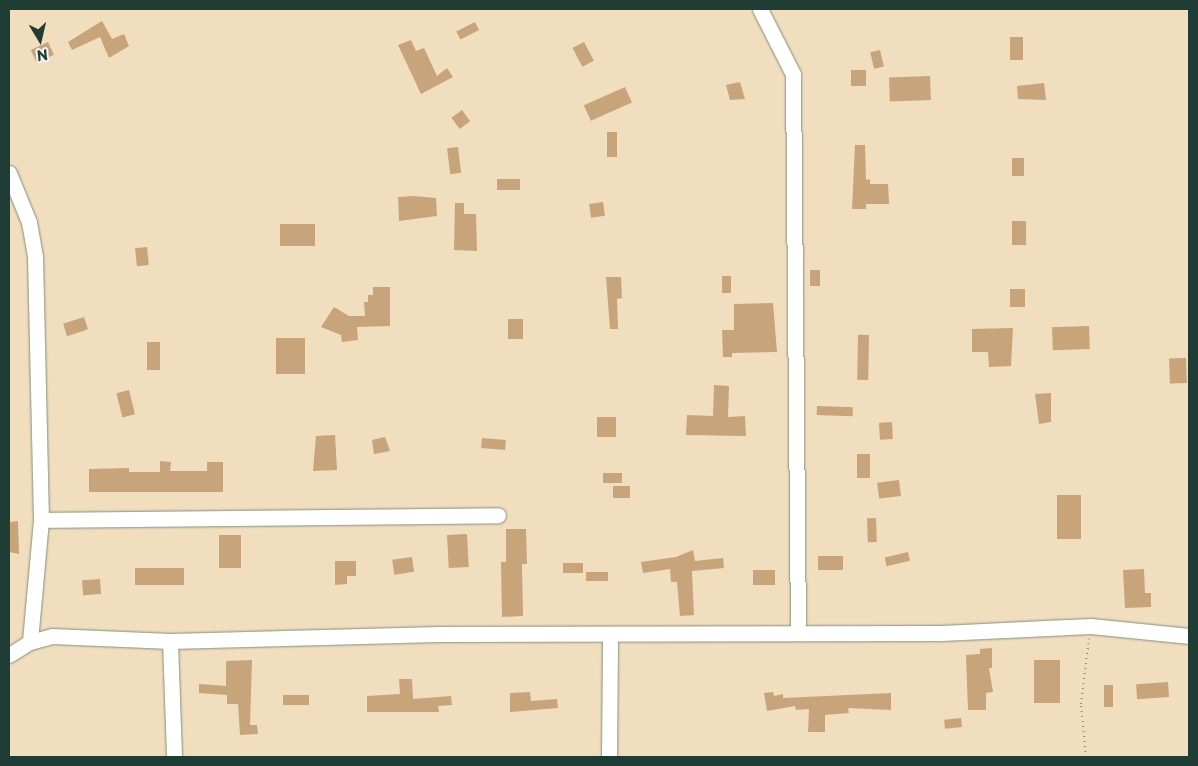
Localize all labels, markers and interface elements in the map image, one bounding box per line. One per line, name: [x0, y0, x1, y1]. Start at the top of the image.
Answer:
north arrow: [15, 15, 65, 65]
text: N: [35, 44, 50, 67]

